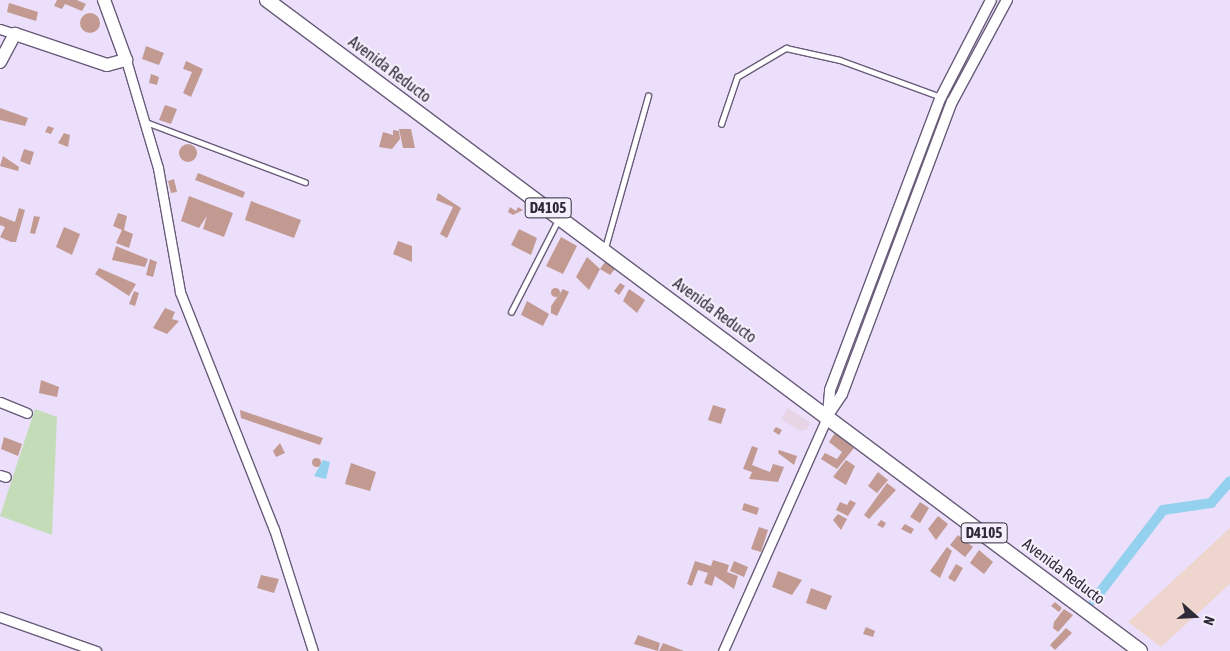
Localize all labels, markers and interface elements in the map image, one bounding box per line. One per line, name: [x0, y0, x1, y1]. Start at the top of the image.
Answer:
street label: Avenida Reducto: [345, 32, 435, 106]
road number: D4105: [524, 196, 572, 220]
street label: Avenida Reducto: [669, 273, 761, 347]
road number: D4105: [960, 520, 1008, 546]
street label: Avenida Reducto: [1019, 534, 1109, 608]
north arrow: [1170, 591, 1220, 641]
text: N: [1200, 614, 1218, 627]

